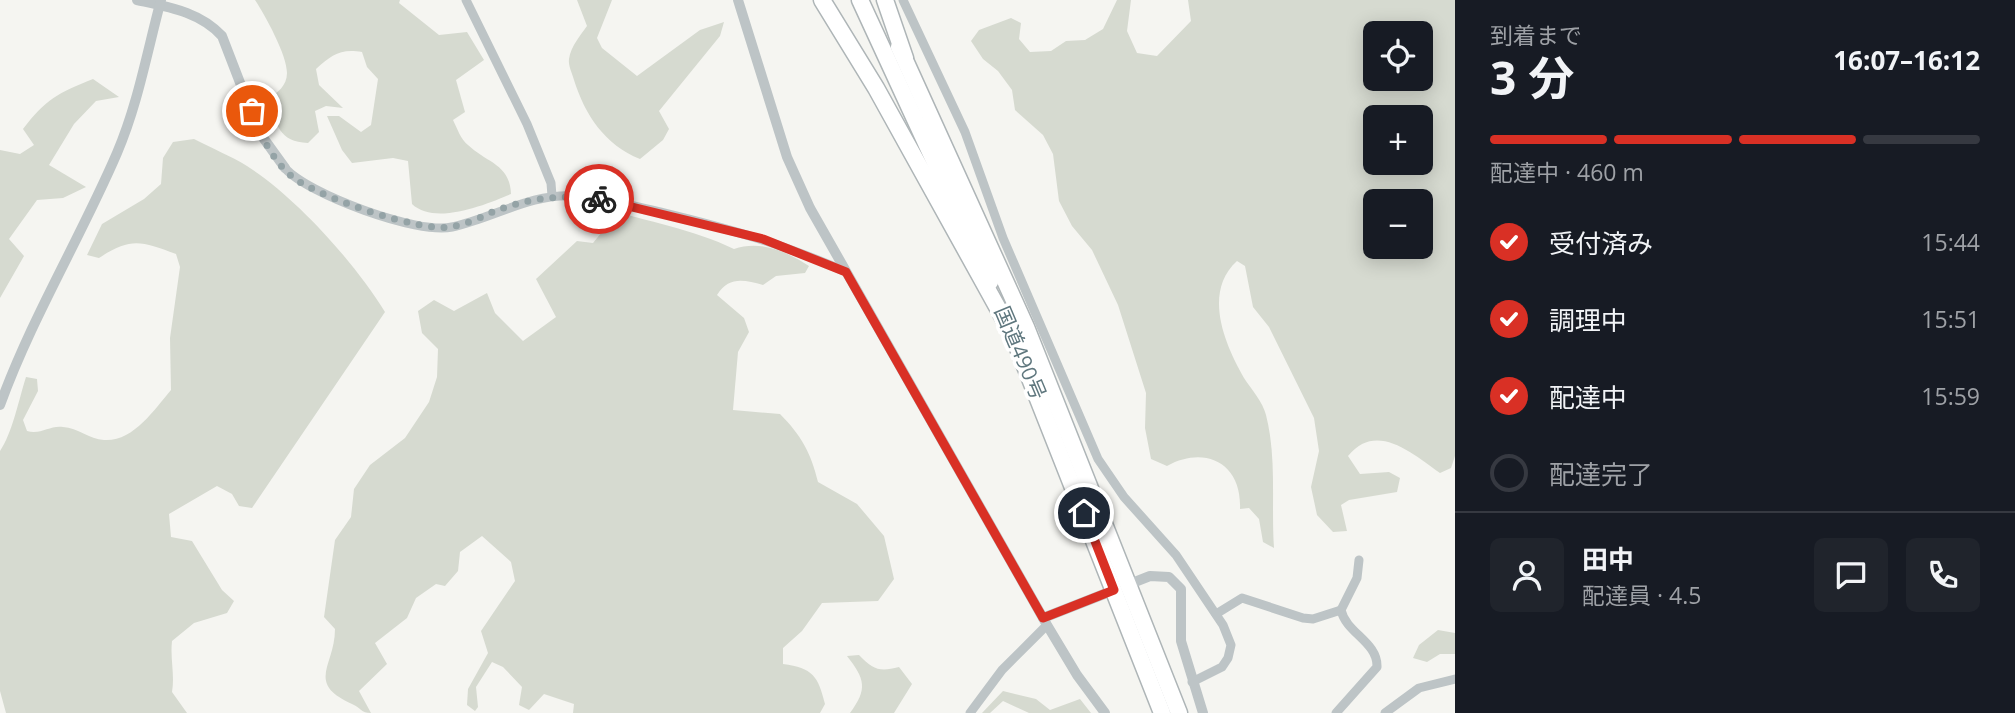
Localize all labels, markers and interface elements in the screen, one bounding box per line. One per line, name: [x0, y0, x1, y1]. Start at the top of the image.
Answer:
text: 到着まで: [1490, 19, 1582, 51]
map controls: [1363, 21, 1433, 259]
button: locate: [1363, 21, 1433, 91]
text: 16:07–16:12: [1833, 42, 1980, 78]
text: 3 分: [1490, 46, 1574, 108]
pin: [222, 81, 282, 141]
icon: bag: [233, 92, 271, 130]
button: +: [1363, 105, 1433, 175]
text: 配達中 · 460 m: [1490, 156, 1644, 188]
courier: [564, 164, 634, 234]
icon: bike: [580, 180, 618, 218]
button: −: [1363, 189, 1433, 259]
icon: check: [1490, 223, 1528, 261]
text: 受付済み: [1549, 225, 1653, 261]
text: 15:44: [1921, 226, 1980, 258]
icon: check: [1490, 300, 1528, 338]
street label: 国道490号: [989, 302, 1053, 404]
text: 調理中: [1549, 302, 1627, 338]
text: 15:51: [1921, 303, 1980, 335]
icon: check: [1490, 377, 1528, 415]
text: 配達中: [1549, 379, 1627, 415]
text: 15:59: [1921, 380, 1980, 412]
text: 配達完了: [1549, 456, 1653, 492]
pin: [1054, 483, 1114, 543]
icon: home: [1065, 494, 1103, 532]
button: person: [1490, 538, 1564, 612]
button: chat: [1814, 538, 1888, 612]
button: phone: [1906, 538, 1980, 612]
text: 田中: [1582, 541, 1634, 577]
text: 配達員 · 4.5: [1582, 579, 1701, 611]

